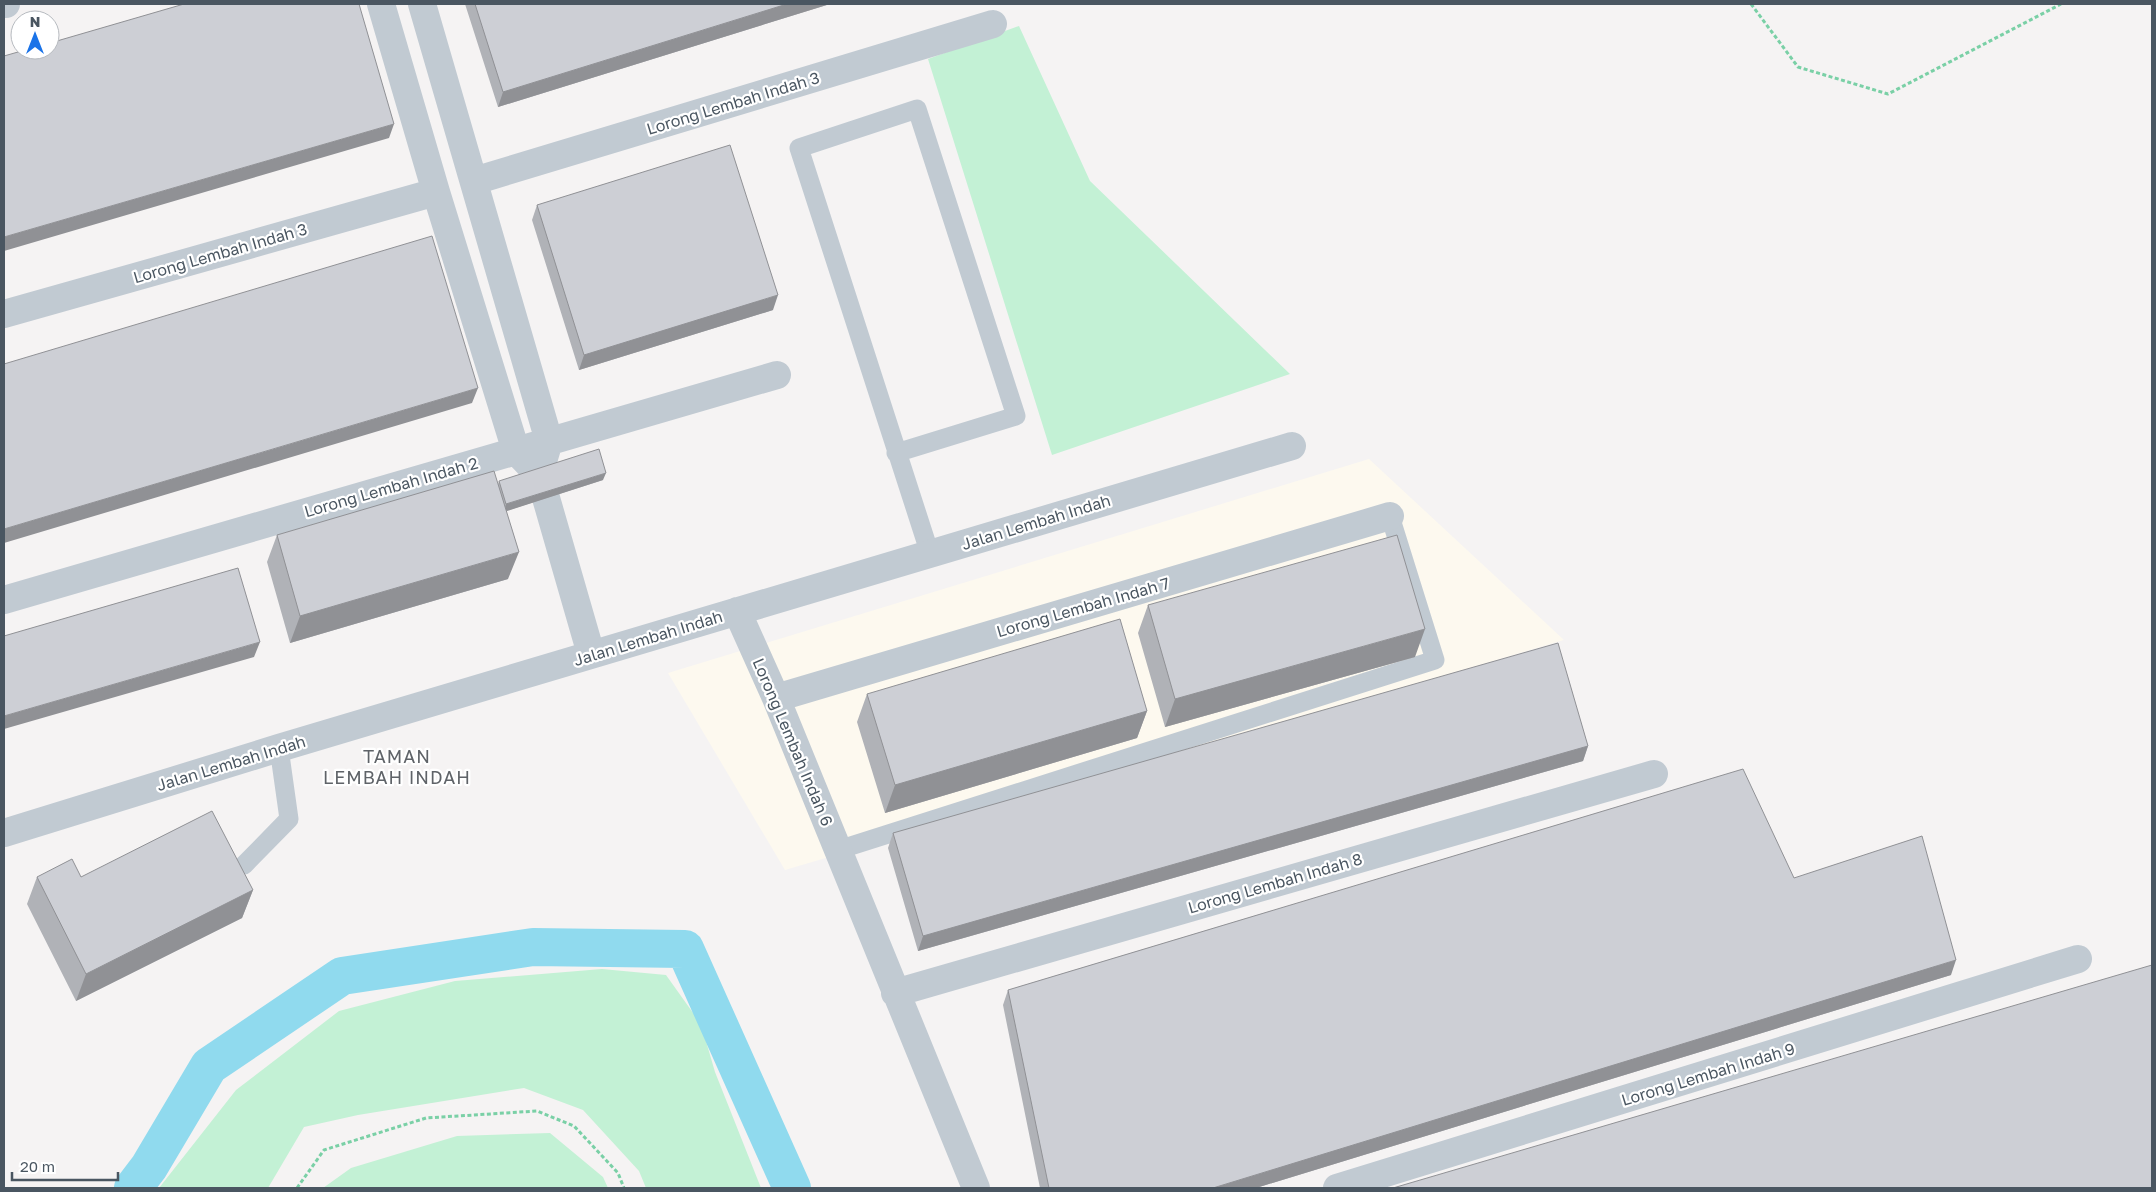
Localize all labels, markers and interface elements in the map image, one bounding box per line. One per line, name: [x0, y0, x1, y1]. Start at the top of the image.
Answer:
north arrow: [10, 10, 60, 60]
text: N: [30, 13, 40, 30]
street label: Lorong Lembah Indah 3: [644, 67, 822, 139]
street label: Lorong Lembah Indah 3: [131, 219, 309, 287]
street label: Lorong Lembah Indah 2: [302, 453, 480, 521]
street label: Jalan Lembah Indah: [959, 490, 1113, 554]
street label: Lorong Lembah Indah 7: [994, 573, 1172, 641]
street label: Jalan Lembah Indah: [571, 606, 725, 670]
street label: Lorong Lembah Indah 6: [749, 655, 837, 829]
street label: Jalan Lembah Indah: [154, 731, 308, 795]
district label: TAMAN LEMBAH INDAH: [323, 745, 471, 788]
street label: Lorong Lembah Indah 8: [1186, 849, 1364, 917]
street label: Lorong Lembah Indah 9: [1619, 1038, 1797, 1110]
scale bar: [12, 1150, 119, 1182]
text: 20 m: [20, 1157, 55, 1175]

